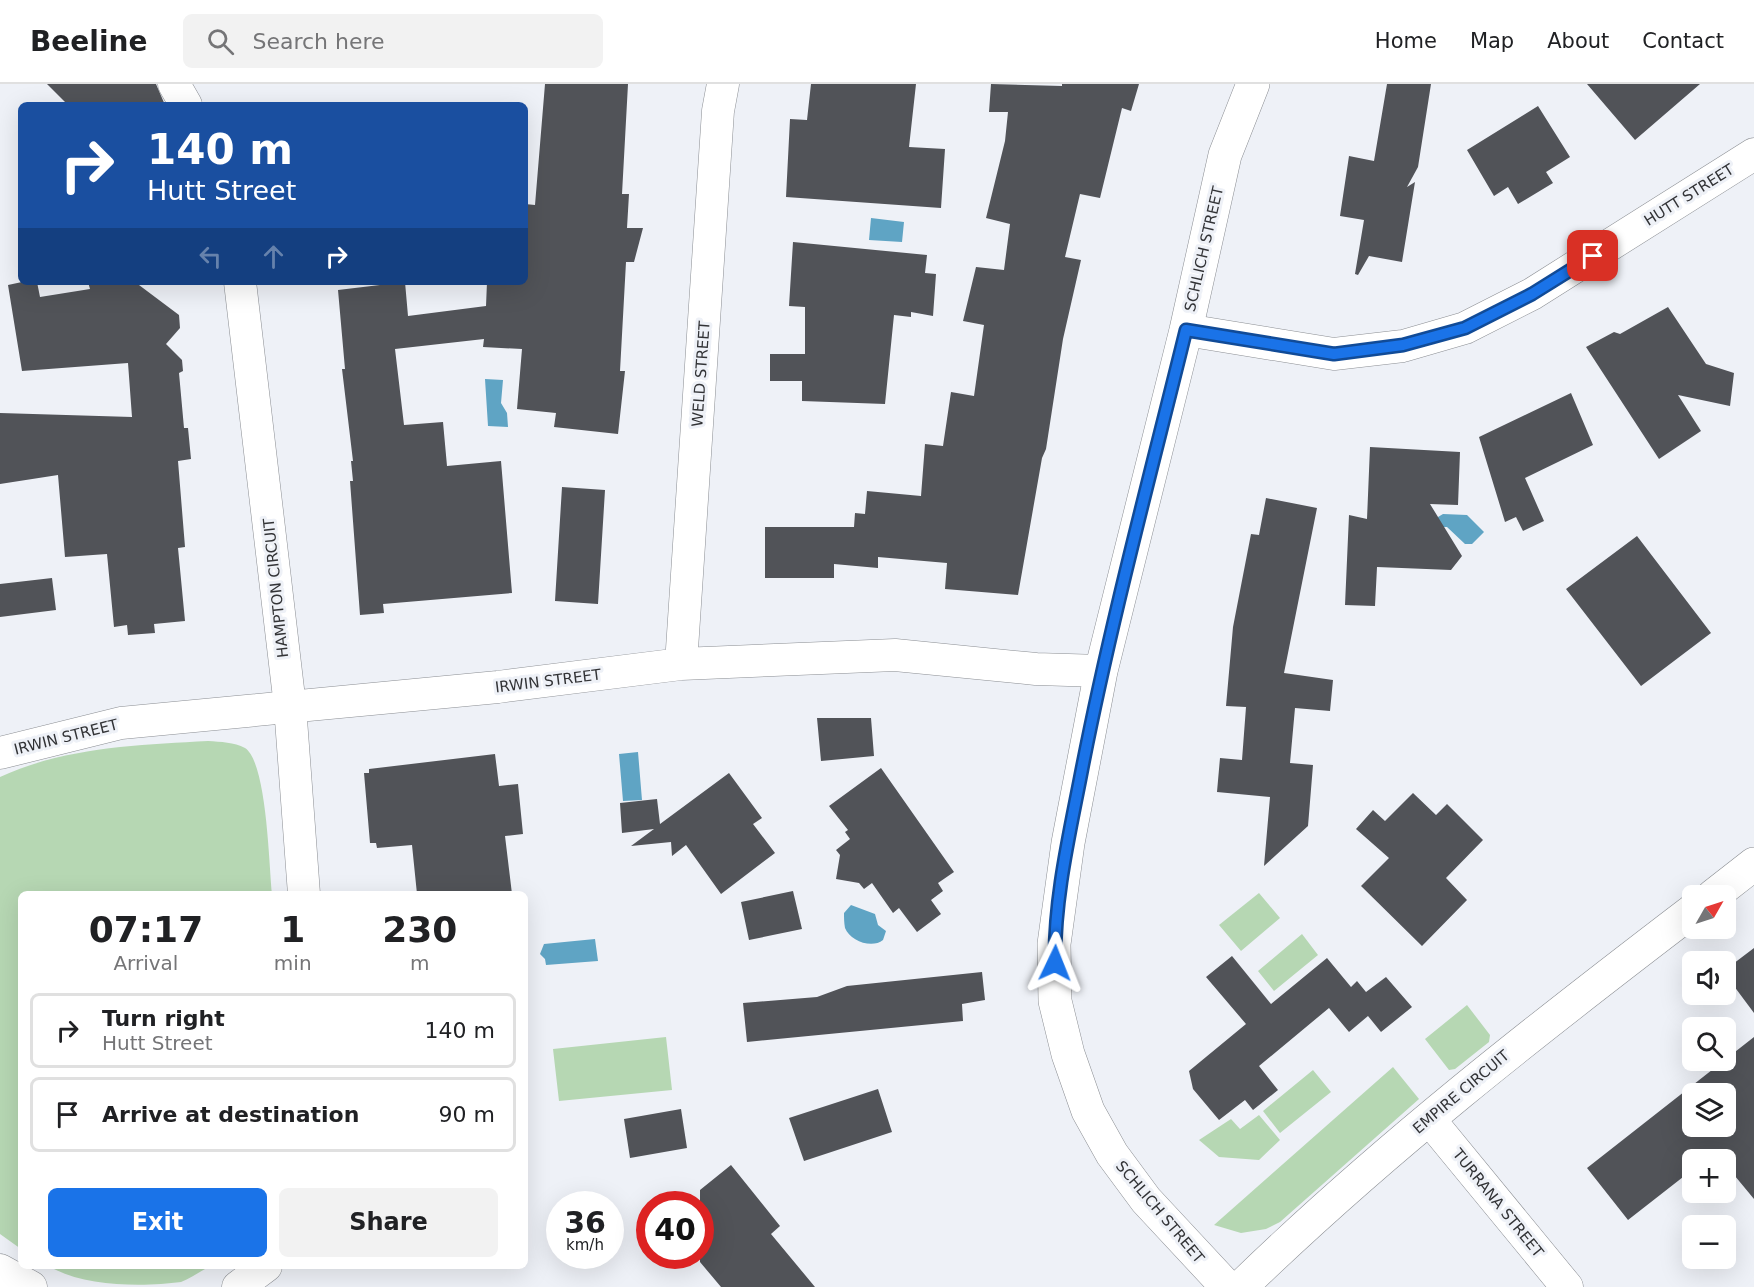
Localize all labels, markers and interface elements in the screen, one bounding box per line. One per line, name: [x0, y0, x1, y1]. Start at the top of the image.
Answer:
search box: [183, 14, 603, 68]
text: Beeline: [30, 25, 147, 58]
icon: search: [204, 25, 237, 58]
text: Search here: [252, 29, 385, 54]
text: Home: [1375, 29, 1437, 53]
text: Map: [1470, 29, 1514, 53]
text: About: [1547, 29, 1609, 53]
text: Contact: [1642, 29, 1724, 53]
text: 140 m: [147, 125, 293, 174]
icon: right: [48, 126, 126, 204]
street label: HUTT STREET: [1641, 160, 1738, 230]
text: Hutt Street: [147, 175, 296, 206]
street label: SCHLICH STREET: [1181, 184, 1227, 313]
pin: [1567, 230, 1618, 281]
icon: arrive: [1576, 239, 1609, 272]
icon: left: [194, 240, 227, 273]
icon: ahead: [257, 240, 290, 273]
icon: right: [320, 240, 353, 273]
street label: WELD STREET: [688, 320, 714, 428]
street label: HAMPTON CIRCUIT: [260, 517, 292, 659]
street label: IRWIN STREET: [494, 665, 603, 696]
street label: IRWIN STREET: [12, 715, 121, 759]
north arrow: [1682, 885, 1736, 939]
map controls: [1682, 885, 1736, 1269]
text: 07:17: [89, 909, 203, 950]
text: 1: [280, 909, 305, 950]
text: 230: [382, 909, 457, 950]
position arrow: [1023, 931, 1087, 995]
text: Arrival: [113, 951, 178, 975]
text: min: [274, 951, 312, 975]
text: m: [410, 951, 430, 975]
button: sound: [1682, 951, 1736, 1005]
text: Turn right: [102, 1006, 225, 1031]
icon: right: [51, 1014, 84, 1047]
button: search: [1682, 1017, 1736, 1071]
text: 140 m: [425, 1018, 495, 1043]
text: Hutt Street: [102, 1031, 213, 1055]
street label: EMPIRE CIRCUIT: [1409, 1046, 1513, 1138]
button: layers: [1682, 1083, 1736, 1137]
icon: arrive: [51, 1098, 84, 1131]
text: Arrive at destination: [102, 1102, 359, 1127]
text: 90 m: [439, 1102, 495, 1127]
street label: TURRANA STREET: [1448, 1144, 1548, 1261]
button: +: [1682, 1149, 1736, 1203]
street label: SCHLICH STREET: [1112, 1157, 1209, 1267]
button: Exit: [48, 1188, 267, 1257]
button: Share: [279, 1188, 498, 1257]
speed limit sign: 40: [636, 1191, 714, 1269]
text: 36: [564, 1205, 606, 1240]
button: −: [1682, 1215, 1736, 1269]
text: km/h: [566, 1236, 604, 1254]

